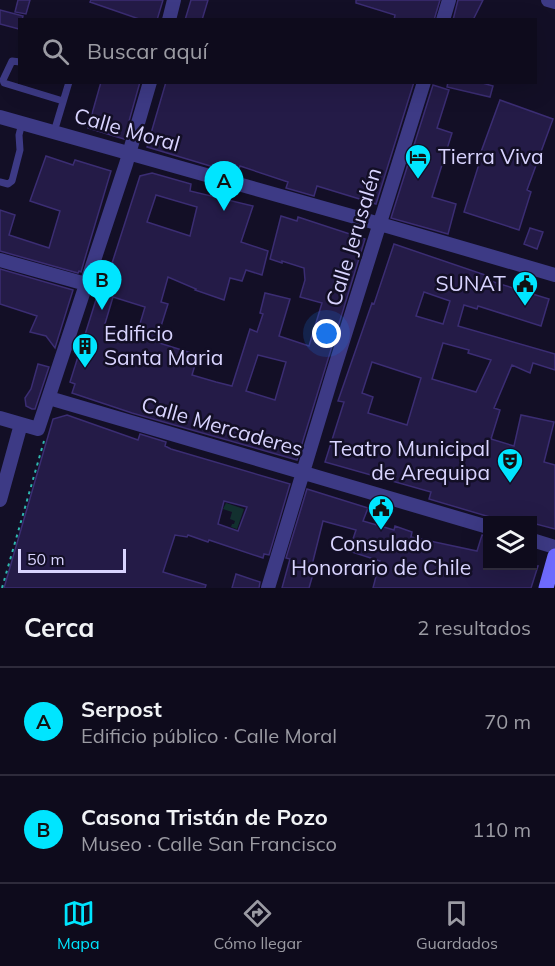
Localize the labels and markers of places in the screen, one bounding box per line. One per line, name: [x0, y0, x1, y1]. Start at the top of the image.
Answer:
hotel icon: Tierra Viva: [403, 142, 433, 180]
place label: Tierra Viva: [438, 143, 544, 169]
pin: A: [204, 162, 244, 211]
pin: B: [82, 260, 122, 310]
public building icon: SUNAT: [510, 269, 540, 307]
place label: SUNAT: [435, 270, 506, 296]
place label: Edificio Santa Maria: [104, 320, 223, 370]
building icon: Edificio Santa Maria: [70, 331, 100, 369]
place label: Teatro Municipal de Arequipa: [330, 435, 490, 485]
theatre icon: Teatro Municipal de Arequipa: [495, 446, 525, 484]
public building icon: Consulado Honorario de Chile: [366, 493, 396, 531]
place label: Consulado Honorario de Chile: [291, 530, 471, 580]

